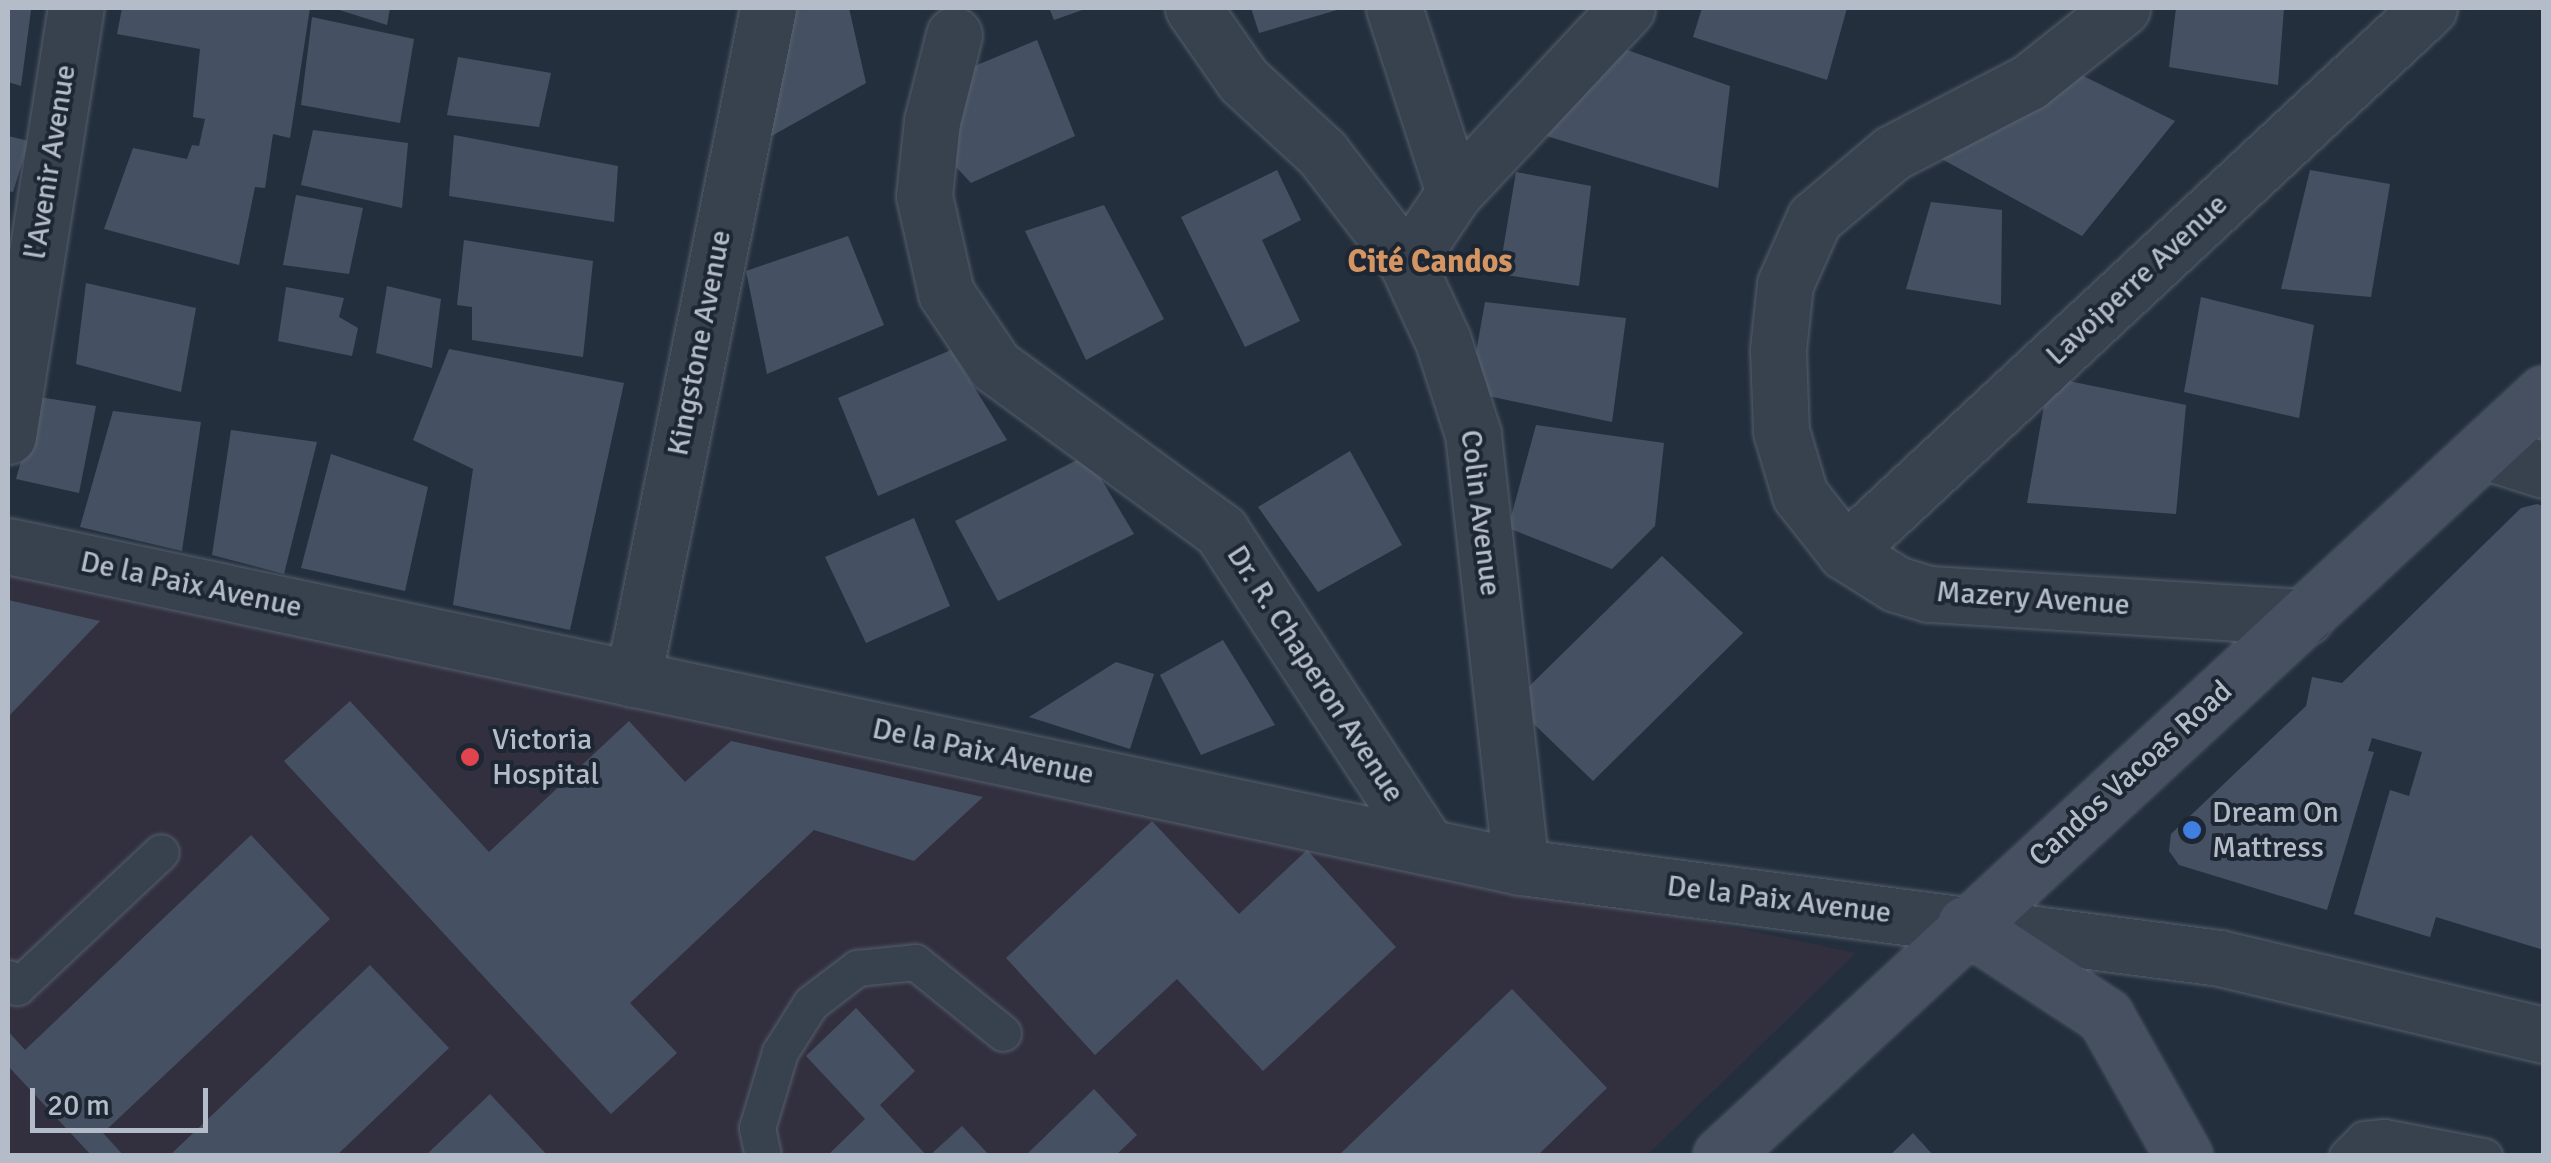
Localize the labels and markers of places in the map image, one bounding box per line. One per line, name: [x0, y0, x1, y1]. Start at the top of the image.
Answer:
place label: Victoria Hospital: [492, 722, 599, 792]
marker: Victoria Hospital: [457, 744, 483, 770]
place label: Dream On Mattress: [2212, 795, 2339, 866]
marker: Dream On Mattress: [2181, 819, 2203, 841]

